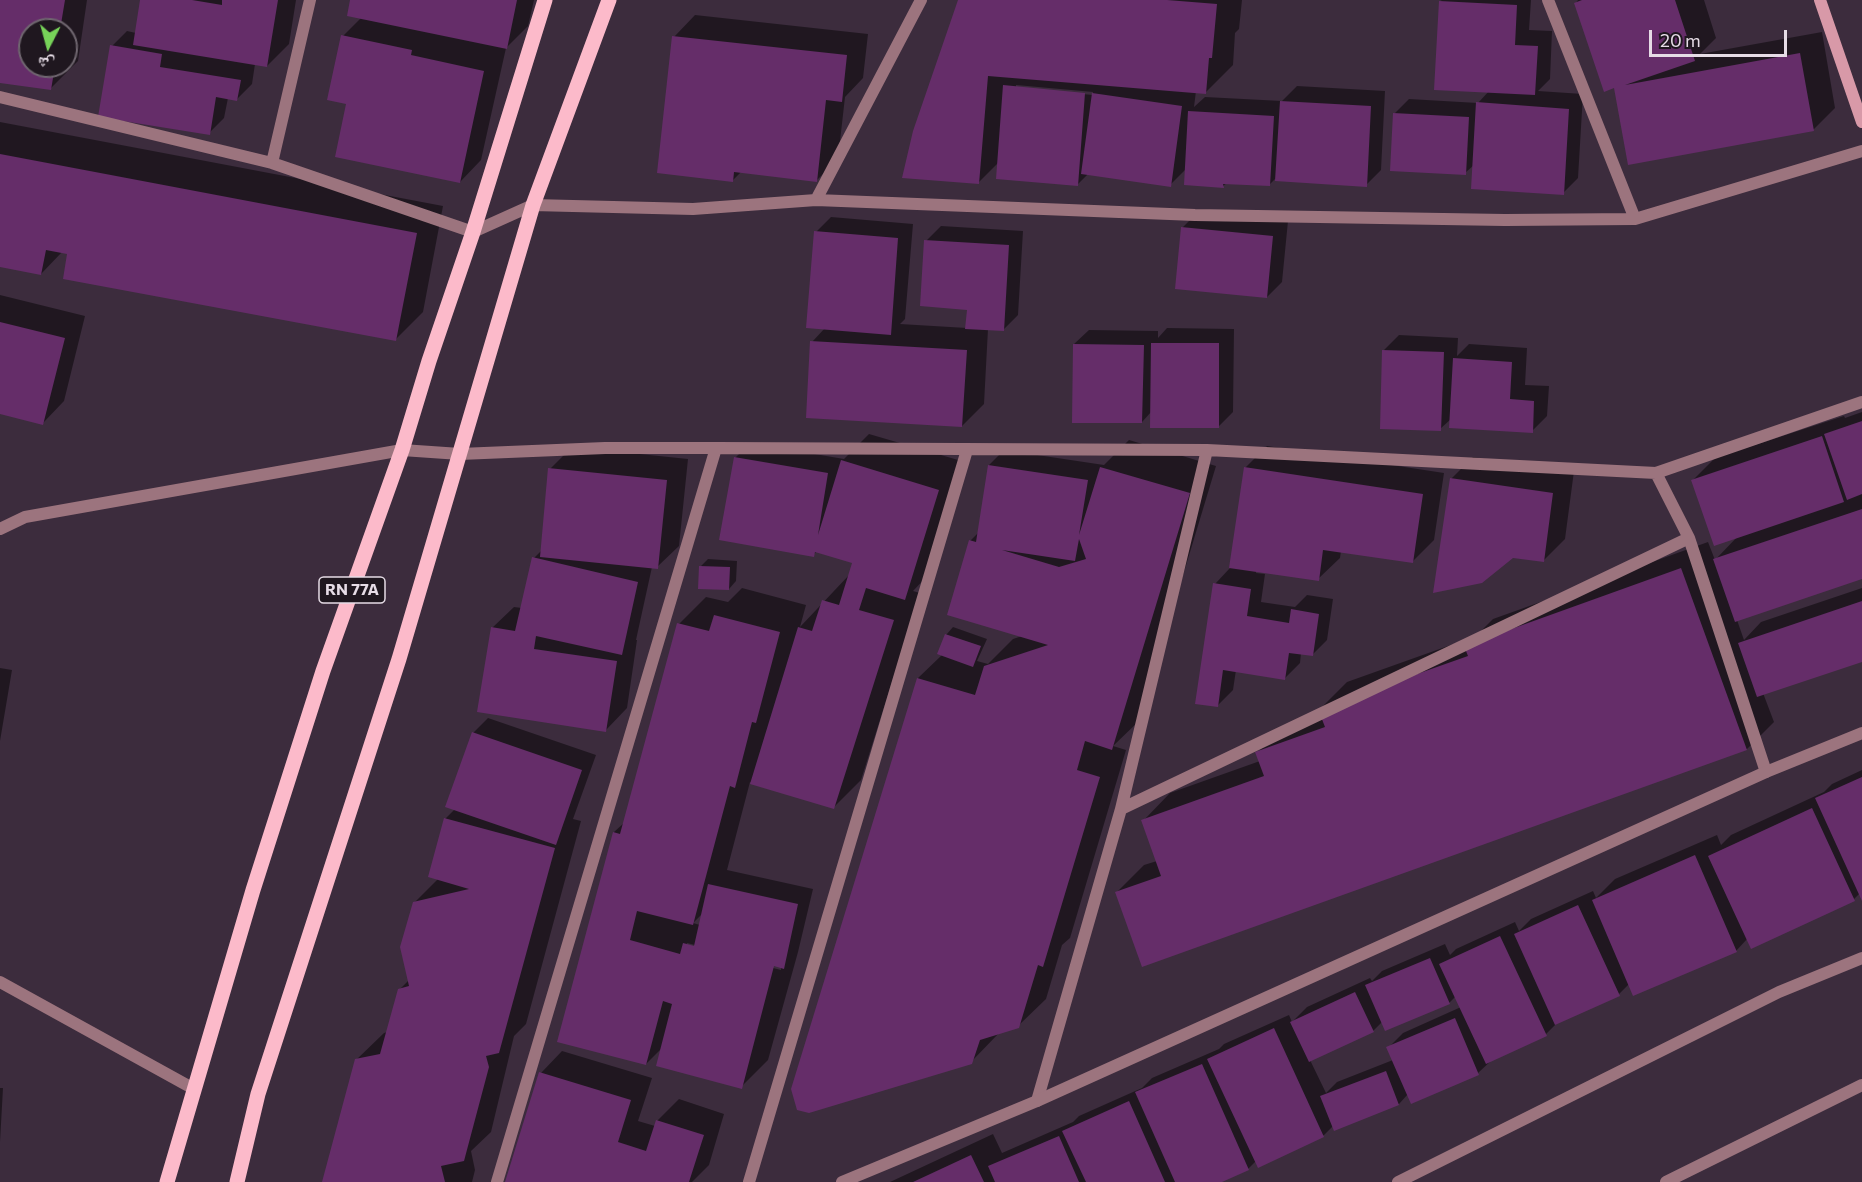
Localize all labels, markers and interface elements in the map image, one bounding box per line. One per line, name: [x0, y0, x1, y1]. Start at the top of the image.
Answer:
north arrow: [18, 18, 78, 78]
scale bar: [1652, 18, 1790, 56]
text: 20 m: [1660, 29, 1701, 51]
text: ش: [37, 54, 56, 75]
road number: RN 77A: [319, 577, 385, 603]

